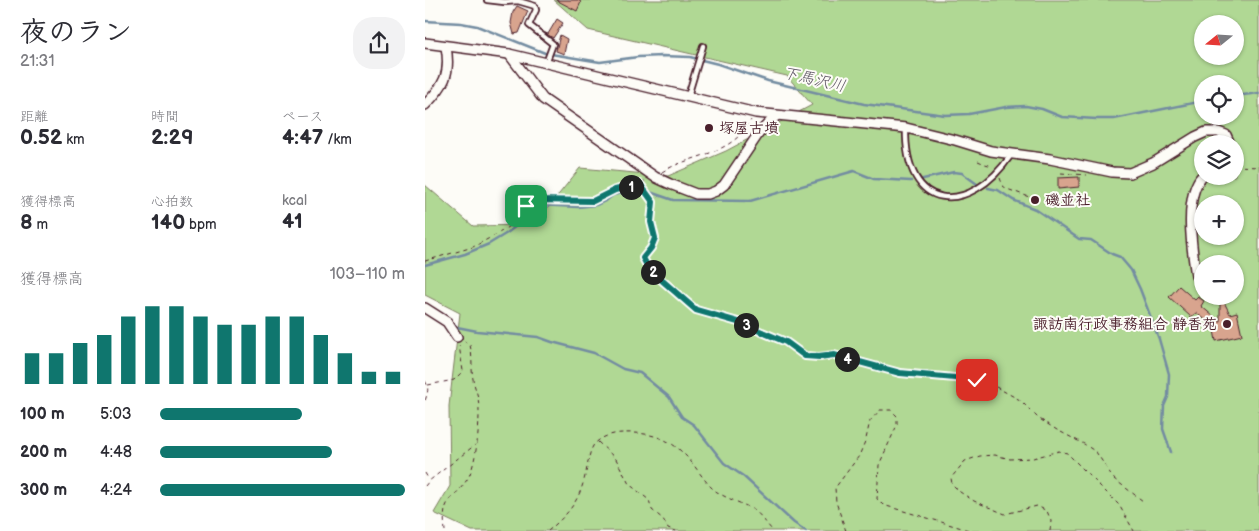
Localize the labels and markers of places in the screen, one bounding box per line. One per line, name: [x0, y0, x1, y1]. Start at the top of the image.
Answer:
place label: 塚屋古墳: [719, 119, 779, 138]
marker: 塚屋古墳: [703, 122, 715, 134]
pin: 1: [619, 174, 643, 200]
pin: [505, 185, 547, 227]
place label: 磯並社: [1045, 191, 1090, 210]
marker: 磯並社: [1029, 194, 1041, 206]
pin: 2: [641, 260, 665, 284]
pin: 3: [733, 312, 759, 338]
place label: 諏訪南行政事務組合 静香苑: [1033, 315, 1217, 334]
marker: 諏訪南行政事務組合 静香苑: [1221, 318, 1233, 330]
pin: 4: [835, 346, 859, 372]
pin: [956, 359, 998, 401]

